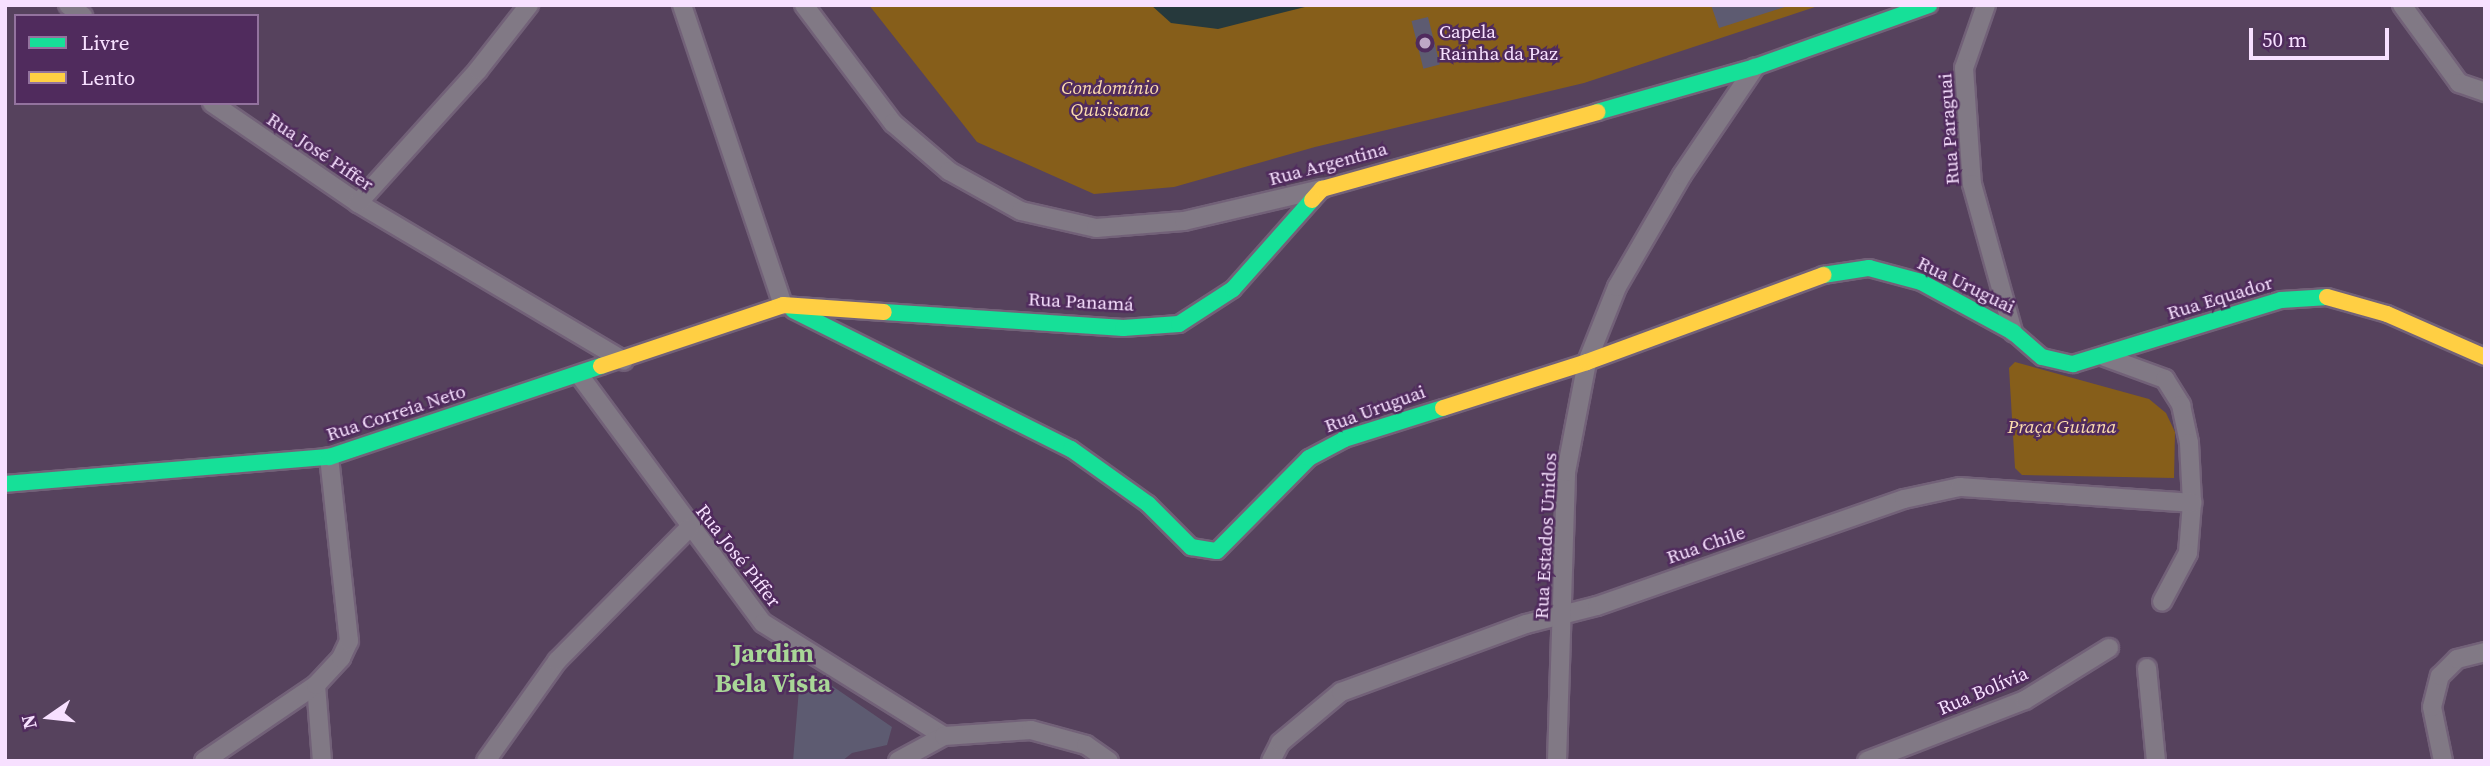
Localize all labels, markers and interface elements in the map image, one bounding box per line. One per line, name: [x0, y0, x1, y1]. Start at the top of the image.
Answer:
legend: [14, 14, 259, 105]
scale bar: [2252, 14, 2392, 58]
place label: Capela Rainha da Paz: [1439, 21, 1558, 65]
text: 50 m: [2262, 25, 2307, 54]
text: Livre: [81, 28, 129, 57]
marker: Capela Rainha da Paz: [1417, 35, 1433, 51]
text: Lento: [81, 63, 135, 92]
street label: Rua Paraguai: [1934, 73, 1964, 185]
park label: Condomínio Quisisana: [1061, 77, 1159, 121]
street label: Rua José Piffer: [262, 108, 378, 196]
street label: Rua Argentina: [1266, 137, 1390, 191]
street label: Rua Uruguai: [1913, 252, 2019, 318]
street label: Rua Equador: [2164, 271, 2276, 325]
street label: Rua Panamá: [1027, 288, 1135, 316]
street label: Rua Correia Neto: [323, 380, 469, 446]
street label: Rua Uruguai: [1321, 380, 1429, 438]
park label: Praça Guiana: [2007, 416, 2117, 438]
street label: Rua Estados Unidos: [1530, 452, 1562, 620]
street label: Rua José Piffer: [691, 500, 785, 612]
street label: Rua Chile: [1664, 521, 1748, 569]
district label: Jardim Bela Vista: [714, 638, 832, 700]
street label: Rua Bolívia: [1935, 662, 2031, 720]
north arrow: [14, 682, 84, 752]
text: N: [14, 712, 43, 732]

